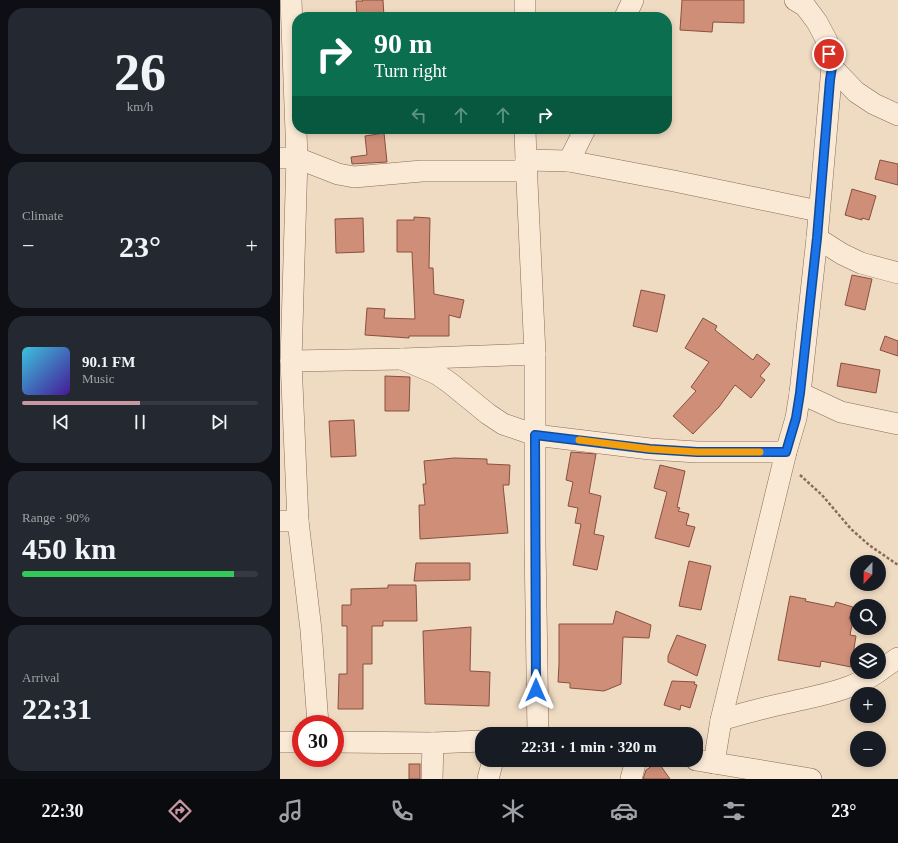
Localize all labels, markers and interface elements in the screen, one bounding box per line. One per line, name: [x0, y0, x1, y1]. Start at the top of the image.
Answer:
icon: right: [308, 28, 360, 80]
text: 90 m: [374, 28, 432, 59]
pin: [812, 37, 846, 71]
icon: arrive: [818, 43, 840, 65]
text: 26: [114, 44, 166, 101]
text: Turn right: [374, 61, 447, 81]
text: km/h: [127, 99, 153, 114]
icon: left: [408, 104, 430, 126]
icon: ahead: [450, 104, 472, 126]
icon: ahead: [492, 104, 514, 126]
icon: right: [534, 104, 556, 126]
text: Climate: [22, 208, 63, 223]
text: 23°: [119, 230, 161, 263]
text: −: [22, 233, 34, 258]
text: +: [246, 233, 258, 258]
text: 90.1 FM: [82, 354, 135, 370]
text: Music: [82, 371, 115, 386]
icon: previous: [50, 411, 72, 433]
icon: pause: [129, 411, 151, 433]
icon: next: [208, 411, 230, 433]
text: Range · 90%: [22, 510, 90, 525]
text: 450 km: [22, 532, 116, 565]
north arrow: [850, 555, 886, 591]
map controls: [850, 555, 886, 767]
button: search: [850, 599, 886, 635]
button: layers: [850, 643, 886, 679]
position arrow: [515, 669, 557, 711]
text: Arrival: [22, 670, 60, 685]
button: +: [850, 687, 886, 723]
text: 22:31: [22, 692, 92, 725]
speed limit sign: 30: [292, 715, 344, 767]
button: −: [850, 731, 886, 767]
text: 22:31 · 1 min · 320 m: [522, 739, 657, 755]
icon: directions: [166, 797, 194, 825]
icon: music: [277, 797, 305, 825]
icon: phone: [388, 797, 416, 825]
icon: climate: [499, 797, 527, 825]
icon: car: [610, 797, 638, 825]
icon: filters: [720, 797, 748, 825]
text: 22:30: [41, 801, 83, 821]
text: 23°: [831, 801, 857, 821]

